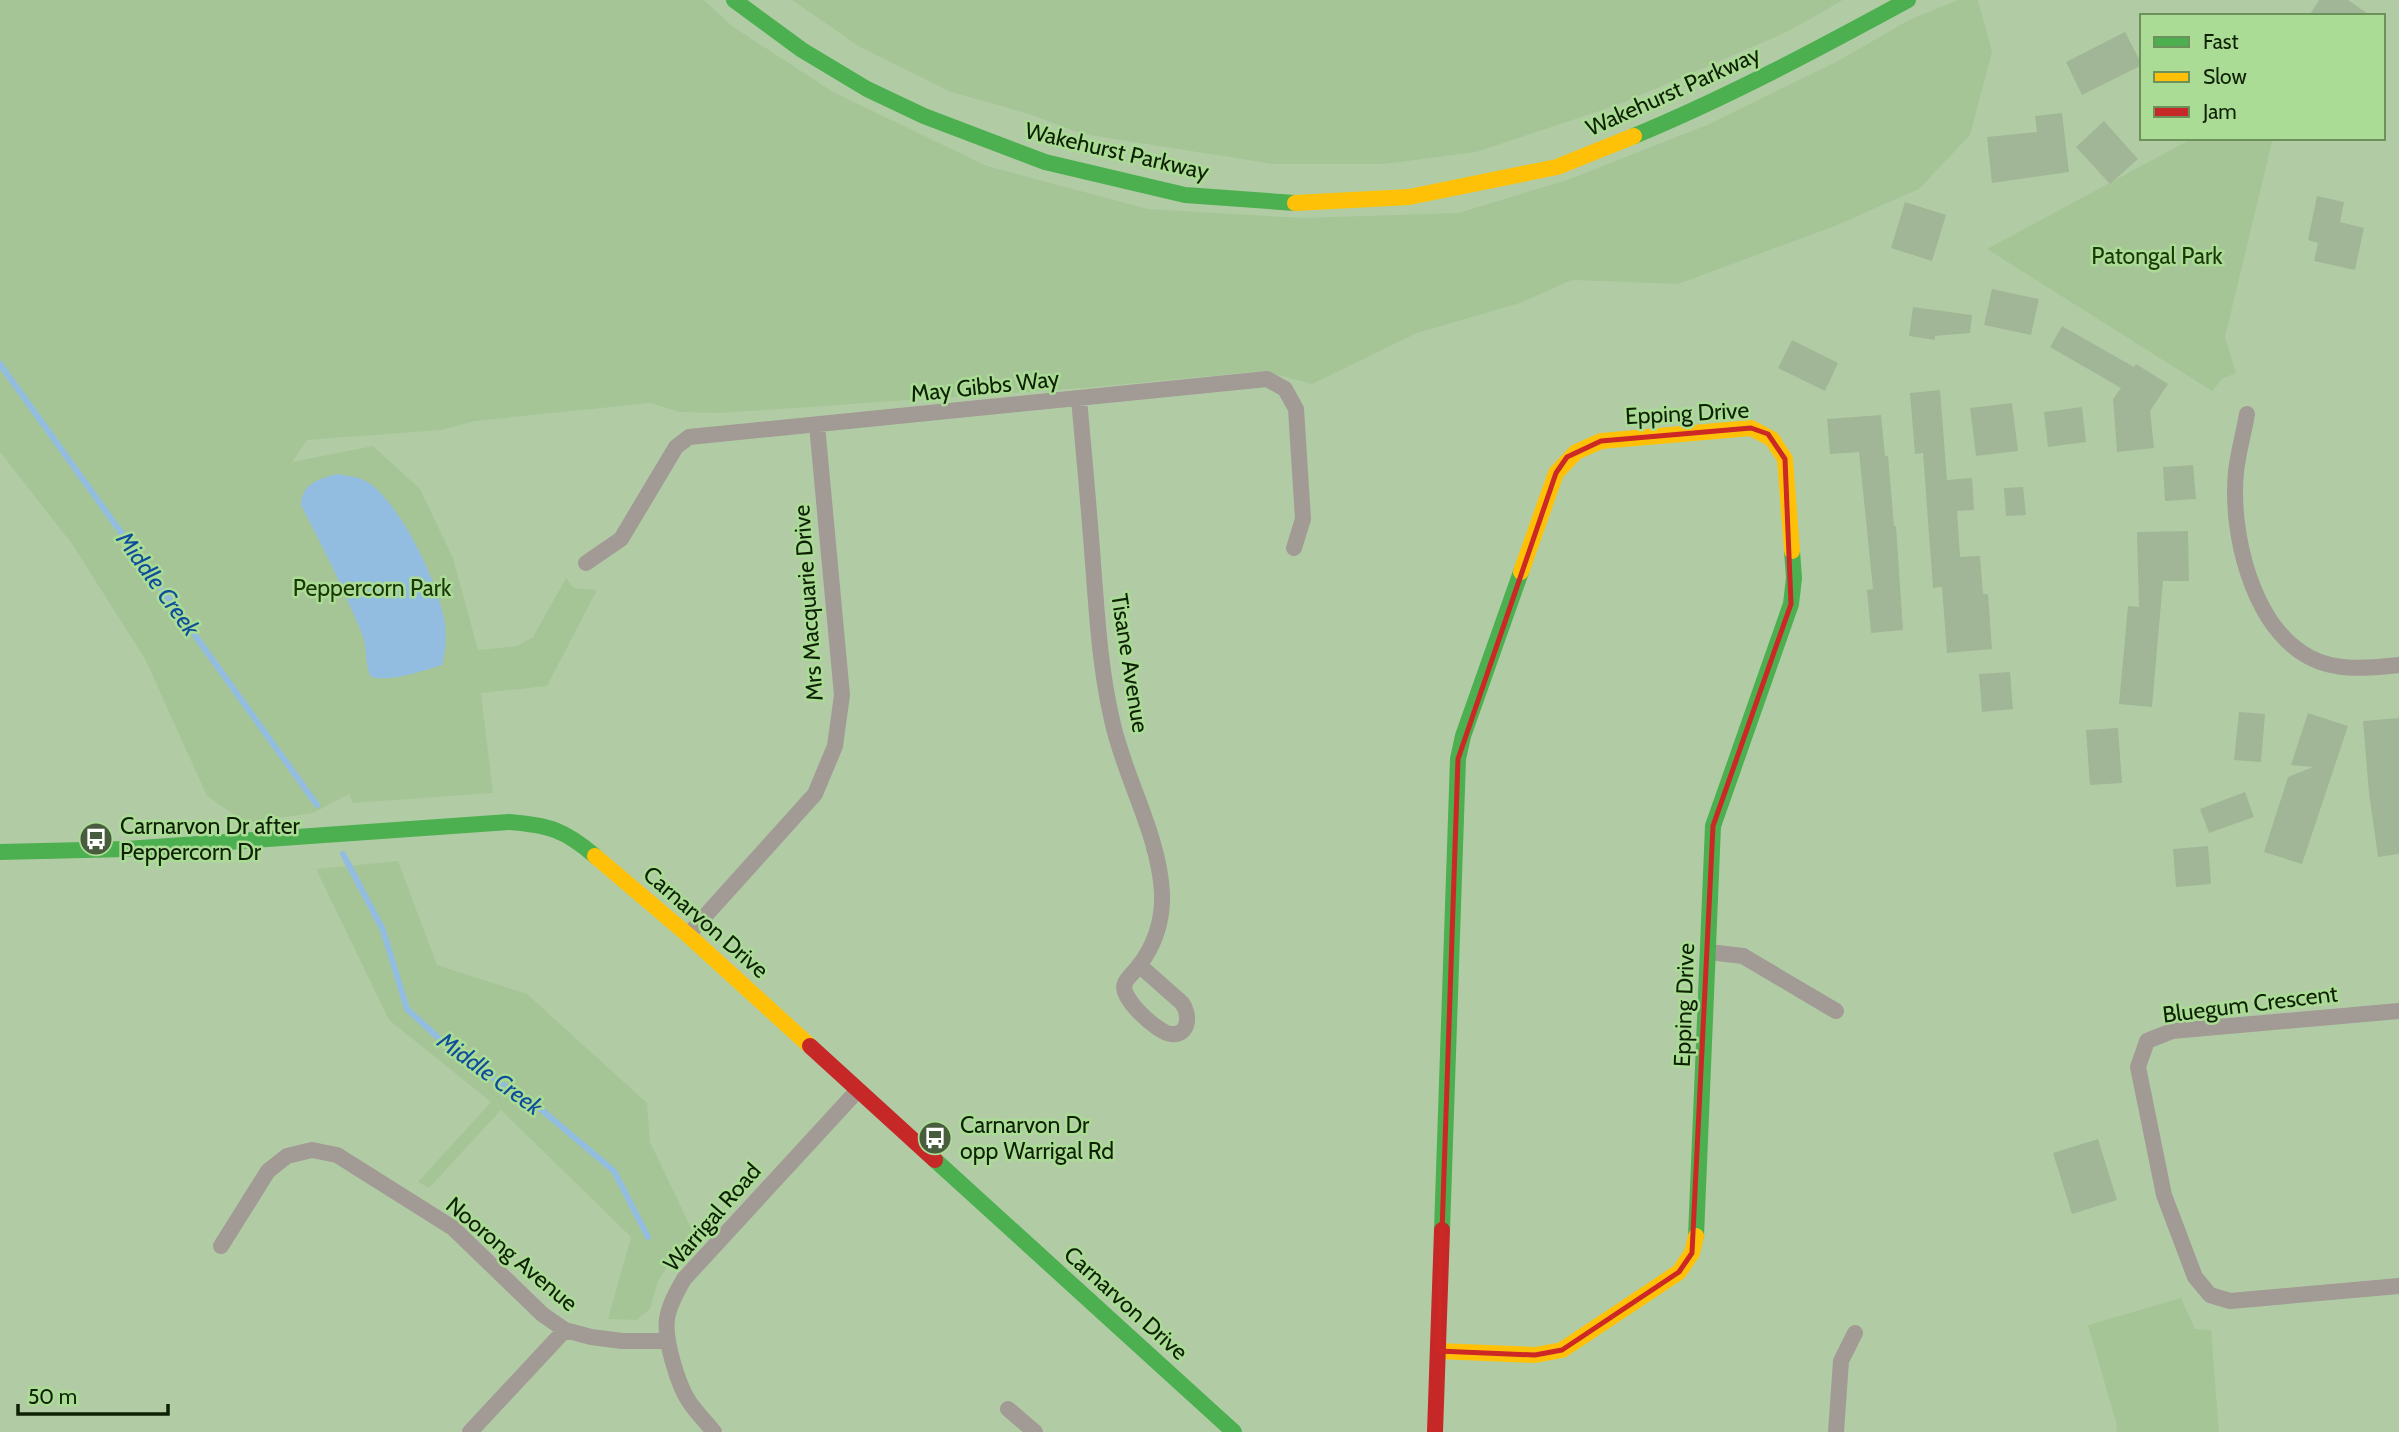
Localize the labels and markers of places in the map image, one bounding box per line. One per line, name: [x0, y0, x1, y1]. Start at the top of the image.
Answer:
place label: Carnarvon Dr after Peppercorn Dr: [120, 812, 300, 866]
bus stop icon: Carnarvon Dr after Peppercorn Dr: [77, 820, 115, 858]
place label: Carnarvon Dr opp Warrigal Rd: [960, 1111, 1114, 1165]
bus stop icon: Carnarvon Dr opp Warrigal Rd: [916, 1119, 954, 1157]

